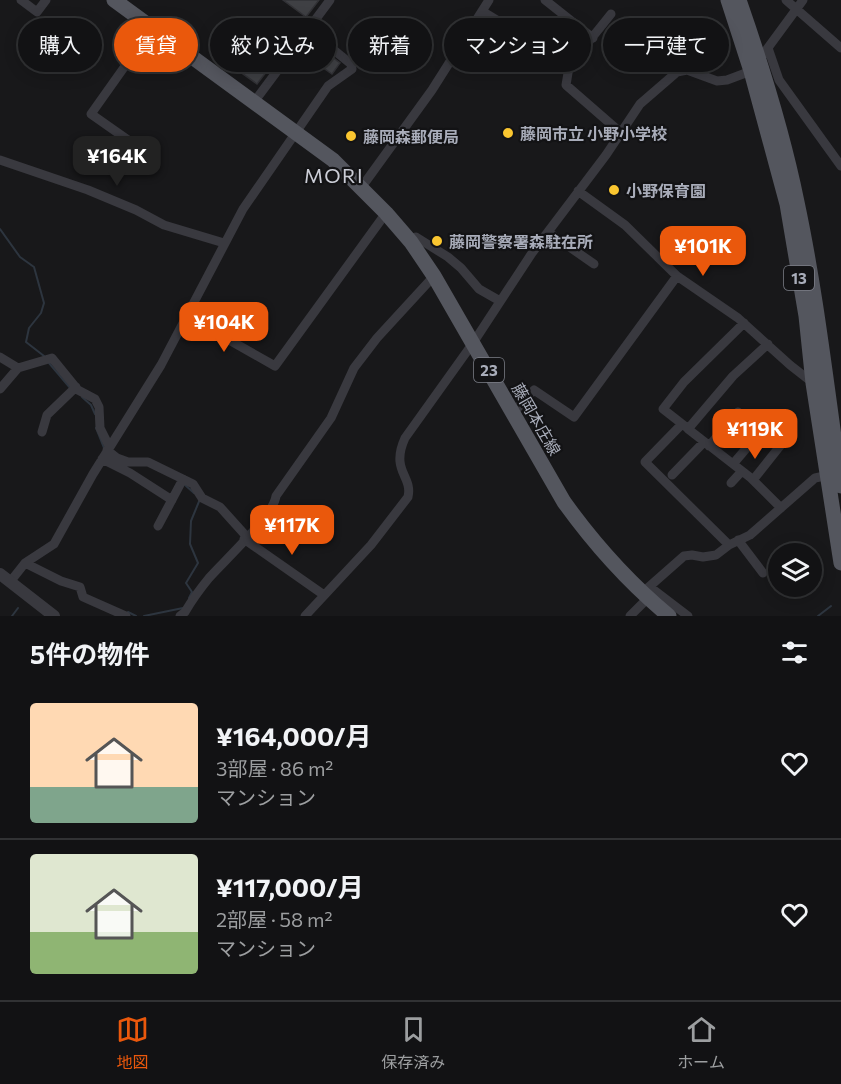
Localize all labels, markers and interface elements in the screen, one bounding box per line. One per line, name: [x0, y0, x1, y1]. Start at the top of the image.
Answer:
chip: 購入: [18, 18, 102, 72]
chip: 賃貸: [114, 18, 198, 72]
chip: 絞り込み: [210, 18, 336, 72]
chip: 新着: [348, 18, 432, 72]
chip: マンション: [444, 18, 591, 72]
chip: 一戸建て: [603, 18, 729, 72]
place label: 藤岡市立 小野小学校: [520, 124, 667, 143]
marker: 藤岡市立 小野小学校: [501, 126, 515, 140]
place label: 藤岡森郵便局: [363, 127, 459, 146]
marker: 藤岡森郵便局: [344, 129, 358, 143]
pin: ¥164K: [75, 136, 159, 187]
text: ¥164K: [87, 143, 147, 167]
district label: MORI: [304, 163, 364, 187]
place label: 小野保育園: [626, 181, 706, 200]
marker: 小野保育園: [607, 183, 621, 197]
pin: ¥101K: [661, 226, 745, 277]
place label: 藤岡警察署森駐在所: [449, 232, 593, 251]
text: ¥101K: [674, 233, 732, 257]
marker: 藤岡警察署森駐在所: [430, 234, 444, 248]
road number: 13: [784, 266, 814, 290]
pin: ¥104K: [182, 302, 266, 353]
text: ¥104K: [193, 309, 255, 333]
road number: 23: [474, 358, 504, 382]
street label: 藤岡本庄線: [509, 380, 565, 458]
pin: ¥119K: [713, 409, 797, 460]
text: ¥119K: [726, 416, 784, 440]
pin: ¥117K: [250, 505, 334, 556]
text: ¥117K: [264, 512, 320, 536]
map controls: [768, 543, 822, 597]
button: layers: [768, 543, 822, 597]
icon: filters: [778, 636, 811, 669]
text: 5件の物件: [30, 638, 149, 669]
text: ¥164,000/月: [216, 720, 372, 751]
icon: home: [78, 727, 150, 799]
icon: heart: [778, 747, 811, 780]
text: 3部屋 · 86 m²: [216, 756, 333, 780]
text: マンション: [216, 785, 316, 809]
text: ¥117,000/月: [216, 871, 364, 902]
icon: home: [78, 878, 150, 950]
icon: heart: [778, 898, 811, 931]
text: 2部屋 · 58 m²: [216, 907, 332, 931]
text: マンション: [216, 936, 316, 960]
tab: 地図: [116, 1013, 149, 1073]
tab: 保存済み: [381, 1013, 445, 1073]
tab: ホーム: [677, 1013, 725, 1073]

